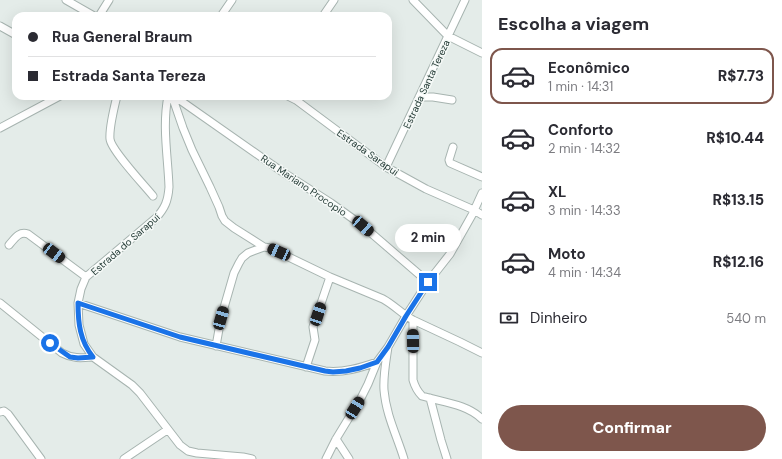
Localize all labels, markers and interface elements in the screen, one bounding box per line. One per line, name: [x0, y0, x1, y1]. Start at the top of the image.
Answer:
text: Escolha a viagem: [498, 12, 649, 36]
text: Rua General Braum: [52, 27, 192, 47]
street label: Estrada Santa Tereza: [400, 38, 453, 131]
icon: car: [500, 58, 536, 94]
text: Econômico: [548, 58, 630, 78]
text: Estrada Santa Tereza: [52, 66, 206, 86]
text: R$7.73: [718, 66, 764, 86]
text: 1 min · 14:31: [548, 78, 613, 95]
icon: car: [500, 120, 536, 156]
text: Conforto: [548, 120, 613, 140]
street label: Estrada Sarapui: [334, 126, 401, 179]
text: R$10.44: [706, 128, 764, 148]
text: 2 min · 14:32: [548, 140, 620, 157]
street label: Rua Mariano Procopio: [258, 152, 349, 219]
icon: car: [500, 182, 536, 218]
text: XL: [548, 182, 566, 202]
text: R$13.15: [713, 190, 764, 210]
text: 3 min · 14:33: [548, 202, 621, 219]
street label: Estrada do Sarapuí: [88, 210, 163, 278]
car: [350, 214, 376, 238]
callout: 2 min: [395, 224, 461, 252]
text: 2 min: [411, 229, 445, 246]
car: [41, 241, 67, 265]
car: [266, 242, 292, 262]
icon: car: [500, 244, 536, 280]
text: Moto: [548, 244, 586, 264]
text: R$12.16: [713, 252, 764, 272]
text: 4 min · 14:34: [548, 264, 621, 281]
route end: [419, 273, 437, 291]
car: [309, 301, 327, 327]
car: [212, 305, 230, 331]
icon: cash: [498, 307, 520, 329]
text: Dinheiro: [530, 308, 587, 328]
text: 540 m: [726, 310, 766, 327]
car: [407, 329, 419, 353]
route start: [41, 334, 59, 352]
car: [344, 395, 366, 421]
button: Confirmar: [498, 405, 766, 451]

